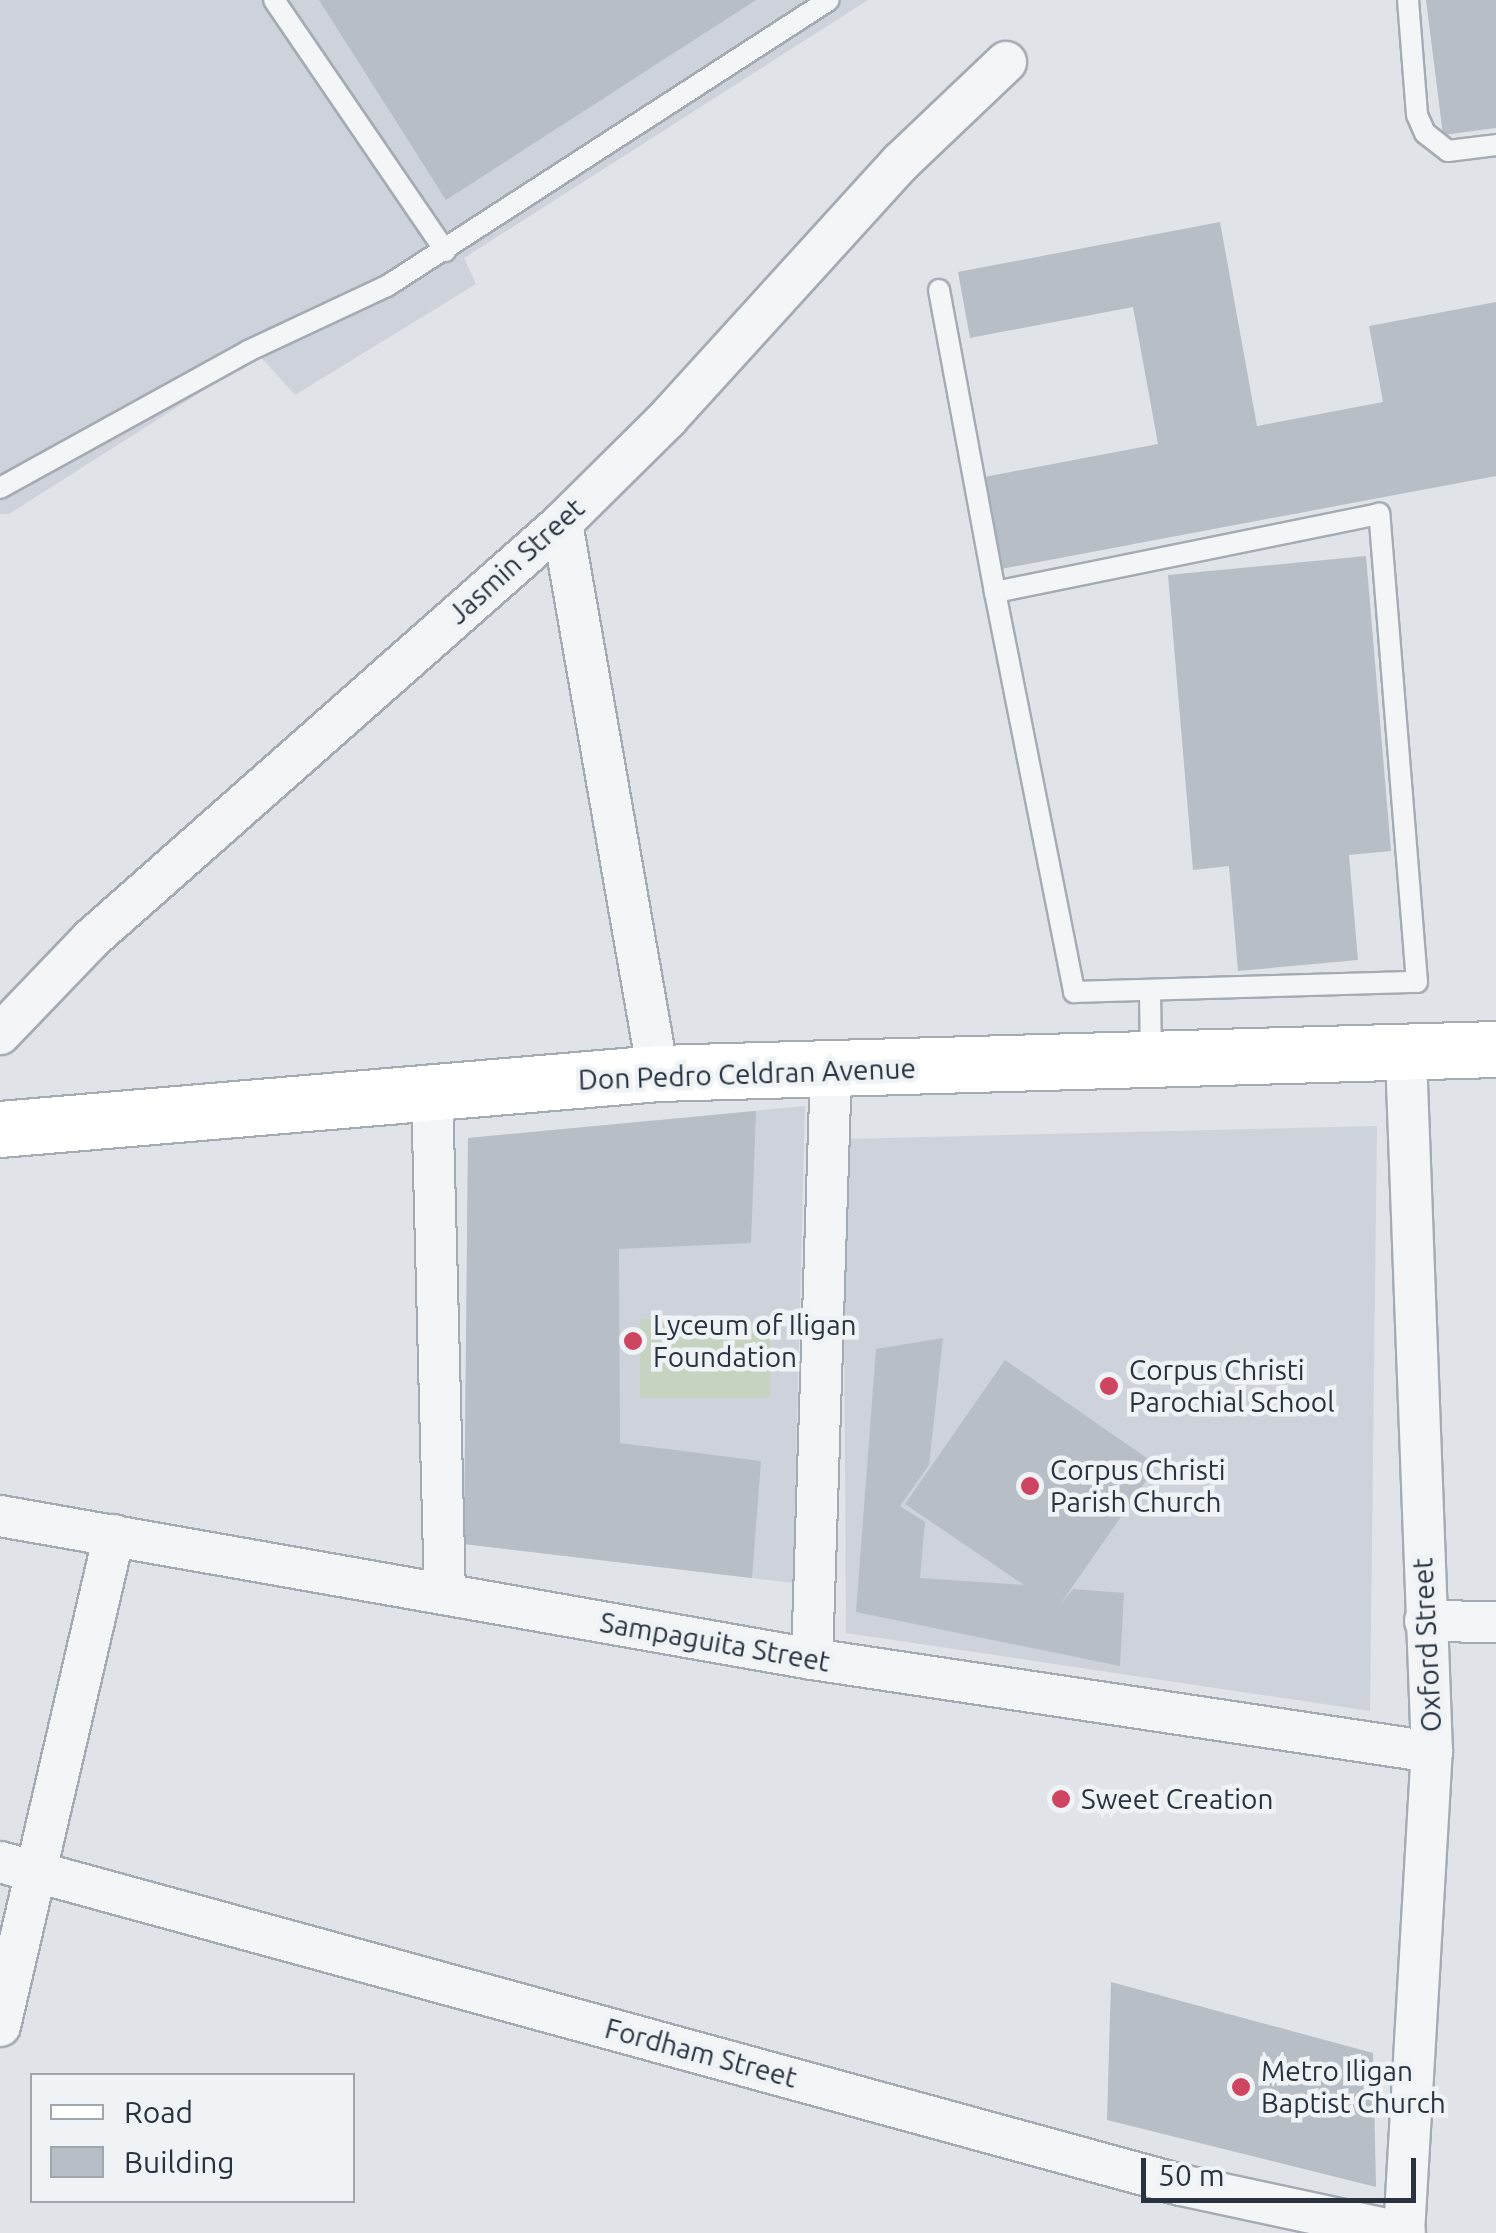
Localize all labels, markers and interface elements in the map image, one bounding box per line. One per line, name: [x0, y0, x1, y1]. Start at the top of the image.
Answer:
street label: Jasmin Street: [441, 491, 591, 631]
street label: Don Pedro Celdran Avenue: [578, 1051, 916, 1097]
place label: Lyceum of Iligan Foundation: [653, 1308, 857, 1374]
marker: Lyceum of Iligan Foundation: [622, 1330, 644, 1352]
place label: Corpus Christi Parochial School: [1129, 1353, 1335, 1419]
marker: Corpus Christi Parochial School: [1098, 1375, 1120, 1397]
place label: Corpus Christi Parish Church: [1050, 1453, 1226, 1519]
marker: Corpus Christi Parish Church: [1019, 1475, 1041, 1497]
street label: Oxford Street: [1406, 1557, 1448, 1733]
street label: Sampaguita Street: [597, 1605, 833, 1679]
place label: Sweet Creation: [1081, 1782, 1273, 1816]
marker: Sweet Creation: [1050, 1788, 1072, 1810]
street label: Fordham Street: [601, 2011, 801, 2095]
place label: Metro Iligan Baptist Church: [1261, 2054, 1446, 2120]
legend: [30, 2073, 355, 2203]
marker: Metro Iligan Baptist Church: [1230, 2076, 1252, 2098]
text: Road: [124, 2095, 193, 2129]
scale bar: [1146, 2138, 1421, 2200]
text: Building: [124, 2145, 235, 2179]
text: 50 m: [1158, 2158, 1225, 2192]

